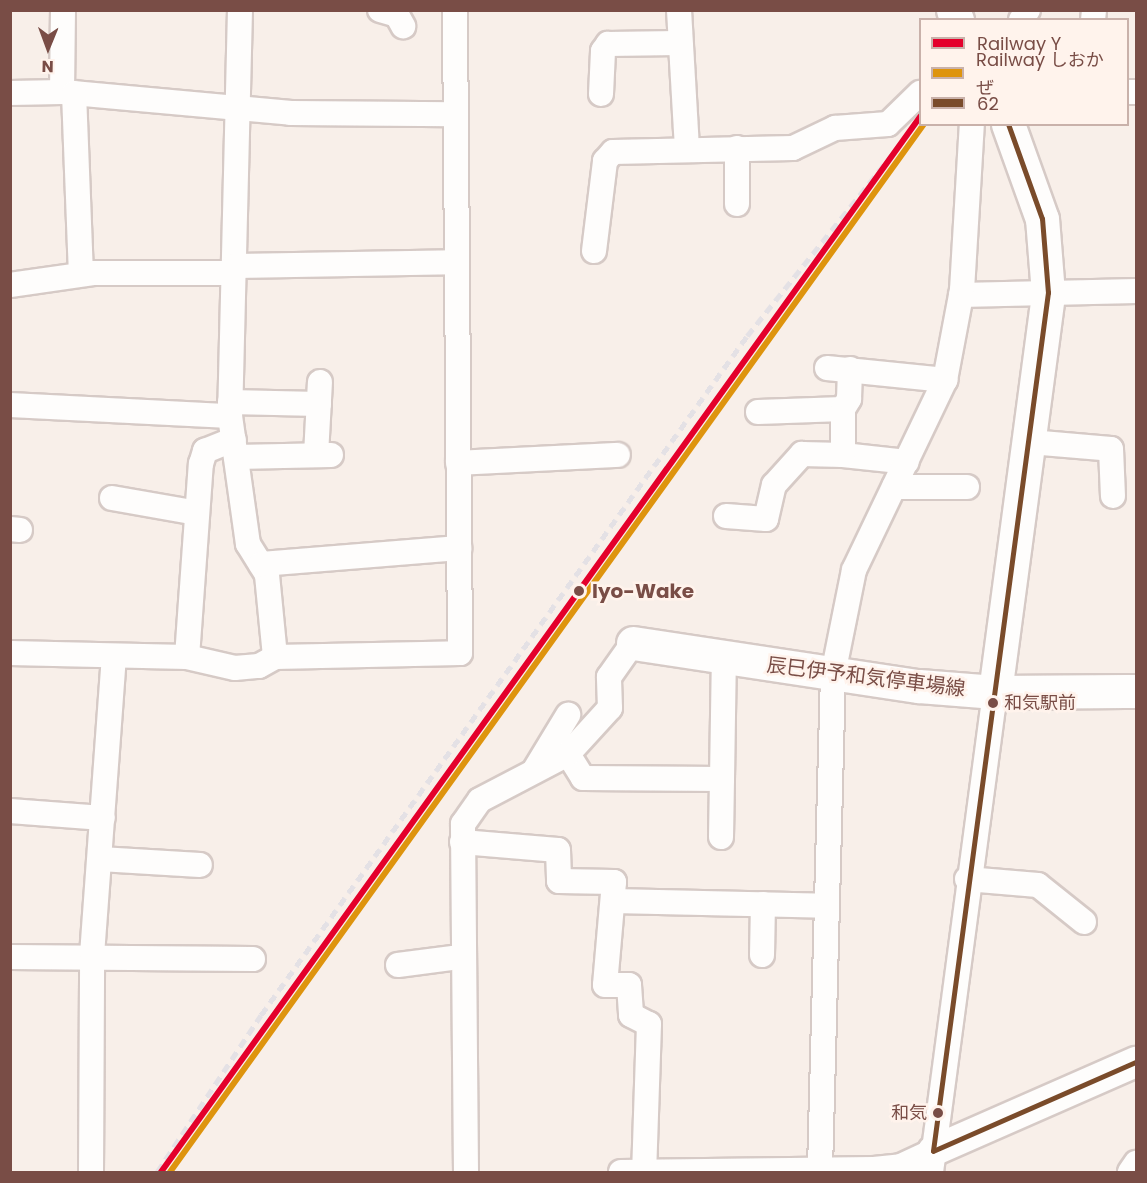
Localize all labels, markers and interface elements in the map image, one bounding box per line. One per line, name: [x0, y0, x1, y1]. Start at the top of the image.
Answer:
north arrow: [18, 18, 78, 78]
legend: [919, 18, 1129, 126]
text: Railway Y: [977, 31, 1061, 56]
text: Railway しおかぜ: [976, 47, 1104, 100]
text: N: [41, 55, 54, 78]
text: 62: [977, 91, 999, 116]
place label: Iyo-Wake: [592, 579, 694, 603]
marker: Iyo-Wake: [570, 582, 588, 600]
street label: 辰巳伊予和気停車場線: [765, 653, 967, 701]
place label: 和気駅前: [1004, 692, 1076, 714]
marker: 和気駅前: [987, 697, 999, 709]
place label: 和気: [891, 1102, 927, 1124]
marker: 和気: [932, 1107, 944, 1119]

